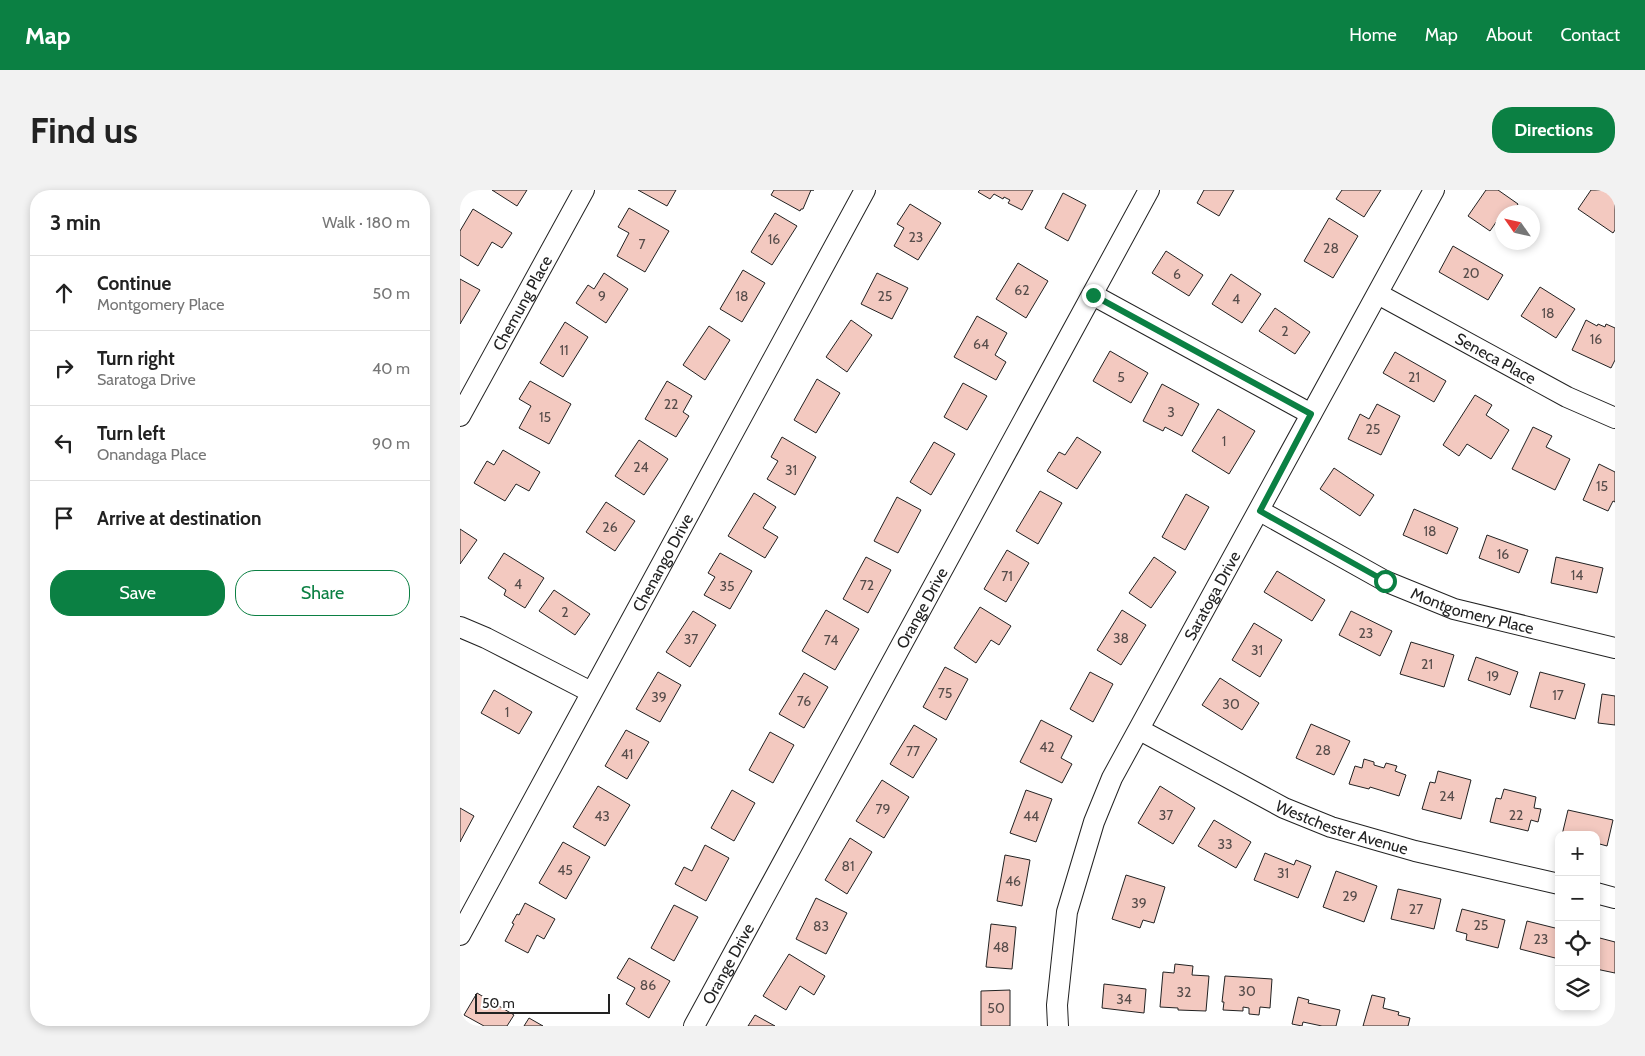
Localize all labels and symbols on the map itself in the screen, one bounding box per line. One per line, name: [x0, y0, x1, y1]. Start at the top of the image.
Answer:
north arrow: [1495, 205, 1540, 250]
house number: 23: [909, 228, 923, 246]
house number: 16: [768, 230, 780, 248]
house number: 7: [638, 235, 646, 253]
house number: 28: [1323, 239, 1339, 257]
street label: Chemung Place: [488, 252, 556, 354]
house number: 20: [1462, 264, 1480, 282]
house number: 6: [1173, 265, 1181, 283]
house number: 62: [1014, 281, 1030, 299]
route end: [1082, 284, 1105, 307]
house number: 9: [598, 287, 606, 305]
house number: 18: [735, 287, 749, 305]
house number: 25: [878, 287, 892, 305]
house number: 4: [1232, 290, 1240, 308]
house number: 18: [1541, 304, 1555, 322]
house number: 2: [1281, 322, 1289, 340]
street label: Seneca Place: [1452, 328, 1539, 388]
house number: 16: [1590, 330, 1602, 348]
house number: 64: [973, 335, 989, 353]
house number: 11: [559, 341, 569, 359]
house number: 5: [1117, 368, 1125, 386]
house number: 21: [1408, 368, 1420, 386]
house number: 22: [664, 395, 678, 413]
house number: 3: [1167, 403, 1175, 421]
house number: 15: [539, 408, 551, 426]
house number: 25: [1366, 420, 1380, 438]
house number: 1: [1222, 432, 1226, 450]
house number: 24: [633, 458, 649, 476]
house number: 31: [785, 461, 797, 479]
house number: 15: [1596, 477, 1608, 495]
street label: Chenango Drive: [628, 510, 697, 615]
house number: 26: [602, 518, 618, 536]
house number: 18: [1423, 522, 1437, 540]
house number: 16: [1497, 545, 1509, 563]
street label: Saratoga Drive: [1180, 548, 1244, 644]
street label: Orange Drive: [892, 564, 951, 652]
house number: 14: [1571, 566, 1583, 584]
house number: 71: [1001, 567, 1013, 585]
route start: [1374, 570, 1397, 593]
house number: 4: [514, 575, 522, 593]
house number: 72: [860, 576, 874, 594]
house number: 35: [719, 577, 735, 595]
street label: Montgomery Place: [1408, 583, 1536, 638]
house number: 2: [561, 603, 569, 621]
house number: 23: [1359, 624, 1373, 642]
house number: 38: [1113, 629, 1129, 647]
house number: 37: [684, 630, 698, 648]
house number: 74: [824, 631, 838, 649]
house number: 31: [1251, 641, 1263, 659]
house number: 21: [1421, 655, 1433, 673]
house number: 19: [1487, 667, 1499, 685]
house number: 75: [938, 684, 952, 702]
house number: 17: [1552, 686, 1564, 704]
house number: 39: [651, 688, 667, 706]
house number: 76: [797, 692, 811, 710]
house number: 30: [1222, 695, 1240, 713]
house number: 1: [505, 703, 509, 721]
house number: 42: [1039, 738, 1055, 756]
house number: 28: [1315, 741, 1331, 759]
house number: 77: [906, 742, 920, 760]
house number: 41: [621, 745, 633, 763]
house number: 24: [1439, 787, 1455, 805]
street label: Westchester Avenue: [1272, 796, 1410, 858]
house number: 79: [876, 800, 891, 818]
house number: 37: [1159, 806, 1173, 824]
house number: 22: [1509, 806, 1523, 824]
house number: 43: [594, 807, 610, 825]
house number: 44: [1023, 807, 1039, 825]
house number: 33: [1217, 835, 1233, 853]
house number: 81: [841, 857, 855, 875]
house number: 45: [557, 861, 573, 879]
house number: 31: [1277, 864, 1289, 882]
house number: 46: [1005, 872, 1021, 890]
house number: 29: [1342, 887, 1358, 905]
house number: 39: [1131, 894, 1147, 912]
house number: 27: [1409, 900, 1423, 918]
house number: 25: [1474, 916, 1488, 934]
house number: 83: [813, 917, 829, 935]
street label: Orange Drive: [698, 920, 758, 1007]
house number: 23: [1534, 930, 1548, 948]
house number: 48: [993, 938, 1009, 956]
house number: 86: [640, 976, 656, 994]
house number: 30: [1238, 982, 1256, 1000]
house number: 32: [1177, 983, 1191, 1001]
house number: 34: [1116, 990, 1132, 1008]
scale bar: [475, 991, 610, 1014]
house number: 50: [987, 999, 1005, 1017]

